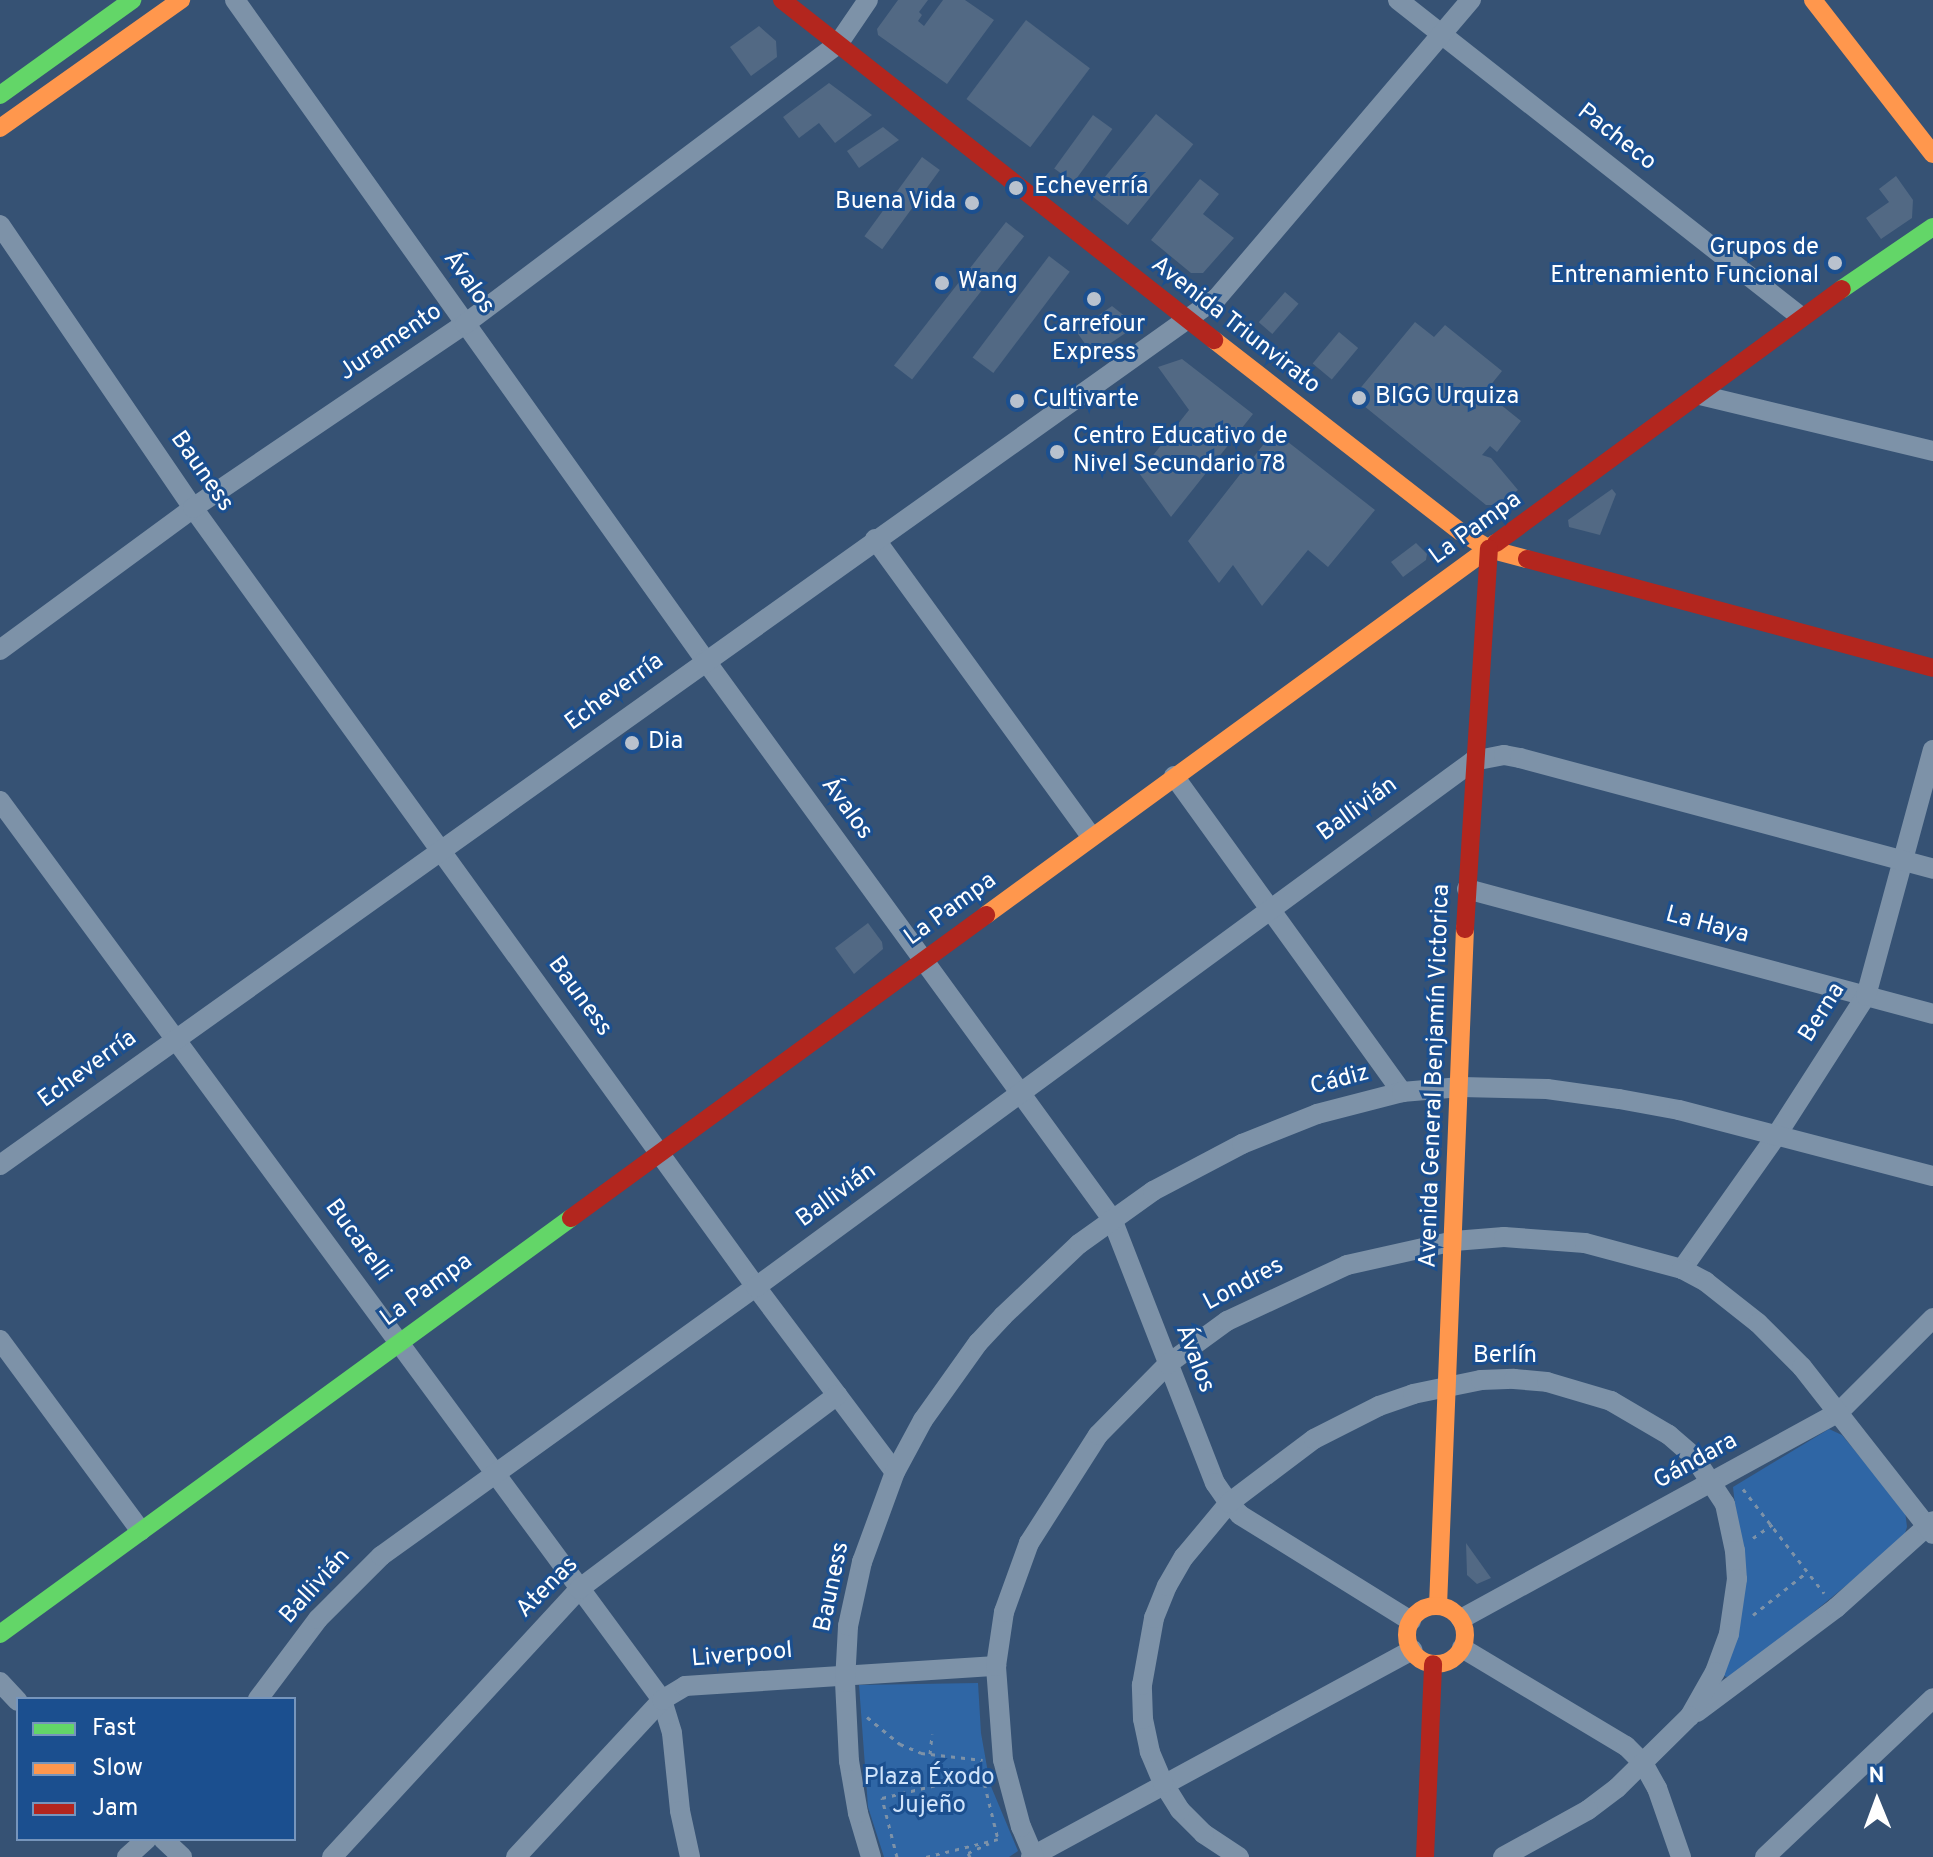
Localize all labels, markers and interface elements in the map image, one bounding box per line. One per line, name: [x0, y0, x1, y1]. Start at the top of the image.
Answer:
street label: Pacheco: [1571, 98, 1661, 178]
place label: Echeverría: [1034, 174, 1148, 202]
marker: Echeverría: [1005, 177, 1027, 199]
place label: Buena Vida: [834, 189, 956, 217]
marker: Buena Vida: [963, 194, 981, 212]
place label: Grupos de Entrenamiento Funcional: [1550, 235, 1819, 291]
street label: Ávalos: [436, 246, 500, 320]
street label: Avenida Triunvirato: [1144, 251, 1326, 401]
marker: Grupos de Entrenamiento Funcional: [1826, 254, 1844, 272]
place label: Wang: [958, 269, 1018, 297]
marker: Wang: [933, 274, 951, 292]
marker: Carrefour Express: [1085, 290, 1103, 308]
street label: Juramento: [334, 298, 448, 388]
place label: Carrefour Express: [1043, 312, 1145, 368]
place label: BIGG Urquiza: [1375, 384, 1519, 412]
place label: Cultivarte: [1033, 387, 1139, 415]
marker: BIGG Urquiza: [1350, 389, 1368, 407]
marker: Cultivarte: [1008, 392, 1026, 410]
place label: Centro Educativo de Nivel Secundario 78: [1073, 424, 1288, 480]
street label: Bauness: [163, 426, 239, 518]
marker: Centro Educativo de Nivel Secundario 78: [1048, 443, 1066, 461]
street label: La Pampa: [1424, 486, 1528, 572]
street label: Echeverría: [560, 648, 670, 738]
place label: Dia: [648, 729, 683, 757]
marker: Dia: [623, 734, 641, 752]
street label: Ballivián: [1312, 771, 1404, 849]
street label: Ávalos: [814, 772, 878, 846]
street label: La Pampa: [899, 867, 1003, 953]
street label: Avenida General Benjamín Victorica: [1415, 883, 1457, 1269]
street label: La Haya: [1662, 901, 1752, 951]
street label: Bauness: [541, 952, 617, 1042]
street label: Berna: [1794, 978, 1852, 1048]
street label: Echeverría: [33, 1025, 143, 1115]
street label: Cádiz: [1307, 1059, 1373, 1103]
street label: Ballivián: [791, 1157, 883, 1235]
street label: Bucarelli: [318, 1194, 396, 1288]
street label: La Pampa: [375, 1248, 479, 1334]
street label: Londres: [1199, 1252, 1289, 1318]
street label: Ávalos: [1168, 1321, 1220, 1397]
street label: Berlín: [1473, 1343, 1537, 1371]
street label: Gándara: [1649, 1427, 1743, 1497]
street label: Bauness: [809, 1539, 857, 1635]
street label: Ballivián: [275, 1543, 357, 1631]
street label: Atenas: [511, 1551, 585, 1625]
street label: Liverpool: [690, 1637, 794, 1675]
legend: [16, 1697, 296, 1841]
text: Fast: [92, 1714, 136, 1744]
text: Slow: [92, 1754, 143, 1784]
north arrow: [1837, 1761, 1917, 1841]
text: N: [1868, 1763, 1885, 1790]
park label: Plaza Éxodo Jujeño: [863, 1765, 995, 1821]
text: Jam: [92, 1794, 138, 1824]

